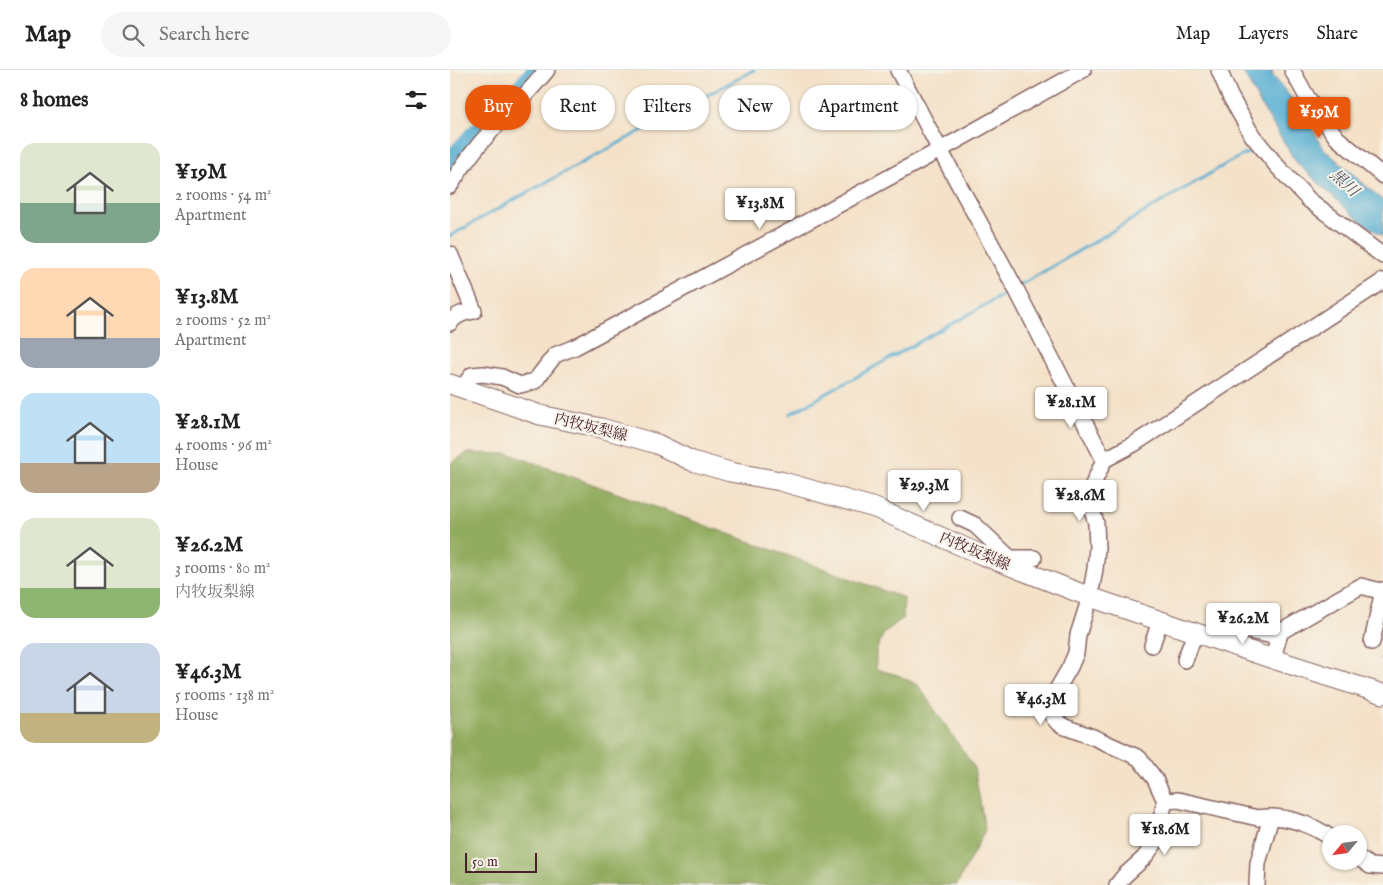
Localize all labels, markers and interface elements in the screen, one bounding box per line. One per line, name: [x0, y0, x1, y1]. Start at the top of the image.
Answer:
search box: [101, 12, 451, 57]
text: Map: [25, 19, 71, 50]
icon: search: [119, 21, 147, 49]
text: Search here: [159, 23, 250, 47]
text: Map: [1176, 23, 1210, 46]
text: Layers: [1238, 23, 1289, 46]
text: Share: [1317, 23, 1358, 46]
chip: Buy: [465, 85, 531, 130]
chip: Rent: [541, 85, 615, 130]
chip: Filters: [625, 85, 709, 130]
chip: New: [719, 85, 790, 130]
chip: Apartment: [800, 85, 917, 130]
icon: filters: [402, 86, 430, 114]
text: 8 homes: [20, 87, 88, 114]
pin: ¥19M: [1289, 97, 1349, 139]
text: ¥19M: [1299, 103, 1339, 123]
text: ¥19M: [175, 159, 227, 186]
icon: home: [60, 163, 120, 223]
water label: 黒川: [1325, 165, 1364, 203]
text: 2 rooms · 54 m²: [175, 186, 272, 206]
pin: ¥13.8M: [719, 188, 801, 230]
text: ¥13.8M: [736, 194, 784, 214]
text: Apartment: [175, 206, 246, 226]
text: ¥13.8M: [175, 284, 238, 311]
icon: home: [60, 288, 120, 348]
text: 2 rooms · 52 m²: [175, 311, 271, 331]
text: Apartment: [175, 331, 246, 351]
pin: ¥28.1M: [1030, 386, 1112, 429]
text: ¥28.1M: [1046, 393, 1096, 413]
text: ¥28.1M: [175, 409, 240, 436]
street label: 内牧坂梨線: [552, 409, 630, 446]
icon: home: [60, 413, 120, 473]
text: 4 rooms · 96 m²: [175, 436, 272, 456]
text: House: [175, 456, 218, 476]
pin: ¥29.3M: [883, 470, 965, 512]
text: ¥29.3M: [899, 476, 949, 496]
pin: ¥28.6M: [1039, 480, 1121, 522]
text: ¥28.6M: [1055, 486, 1105, 506]
street label: 内牧坂梨線: [937, 528, 1013, 575]
text: ¥26.2M: [175, 532, 243, 559]
icon: home: [60, 538, 120, 598]
text: 3 rooms · 80 m²: [175, 559, 271, 579]
text: 内牧坂梨線: [175, 583, 255, 603]
pin: ¥26.2M: [1202, 602, 1284, 645]
text: ¥26.2M: [1217, 609, 1269, 629]
text: ¥46.3M: [175, 659, 242, 686]
icon: home: [60, 663, 120, 723]
pin: ¥46.3M: [1000, 684, 1082, 726]
text: 5 rooms · 138 m²: [175, 686, 274, 706]
text: ¥46.3M: [1016, 690, 1066, 710]
text: House: [175, 706, 218, 726]
pin: ¥18.6M: [1124, 814, 1206, 856]
text: ¥18.6M: [1140, 820, 1190, 840]
north arrow: [1322, 825, 1368, 870]
map controls: [1322, 825, 1367, 870]
scale bar: [465, 850, 538, 873]
text: 50 m: [472, 853, 498, 871]

